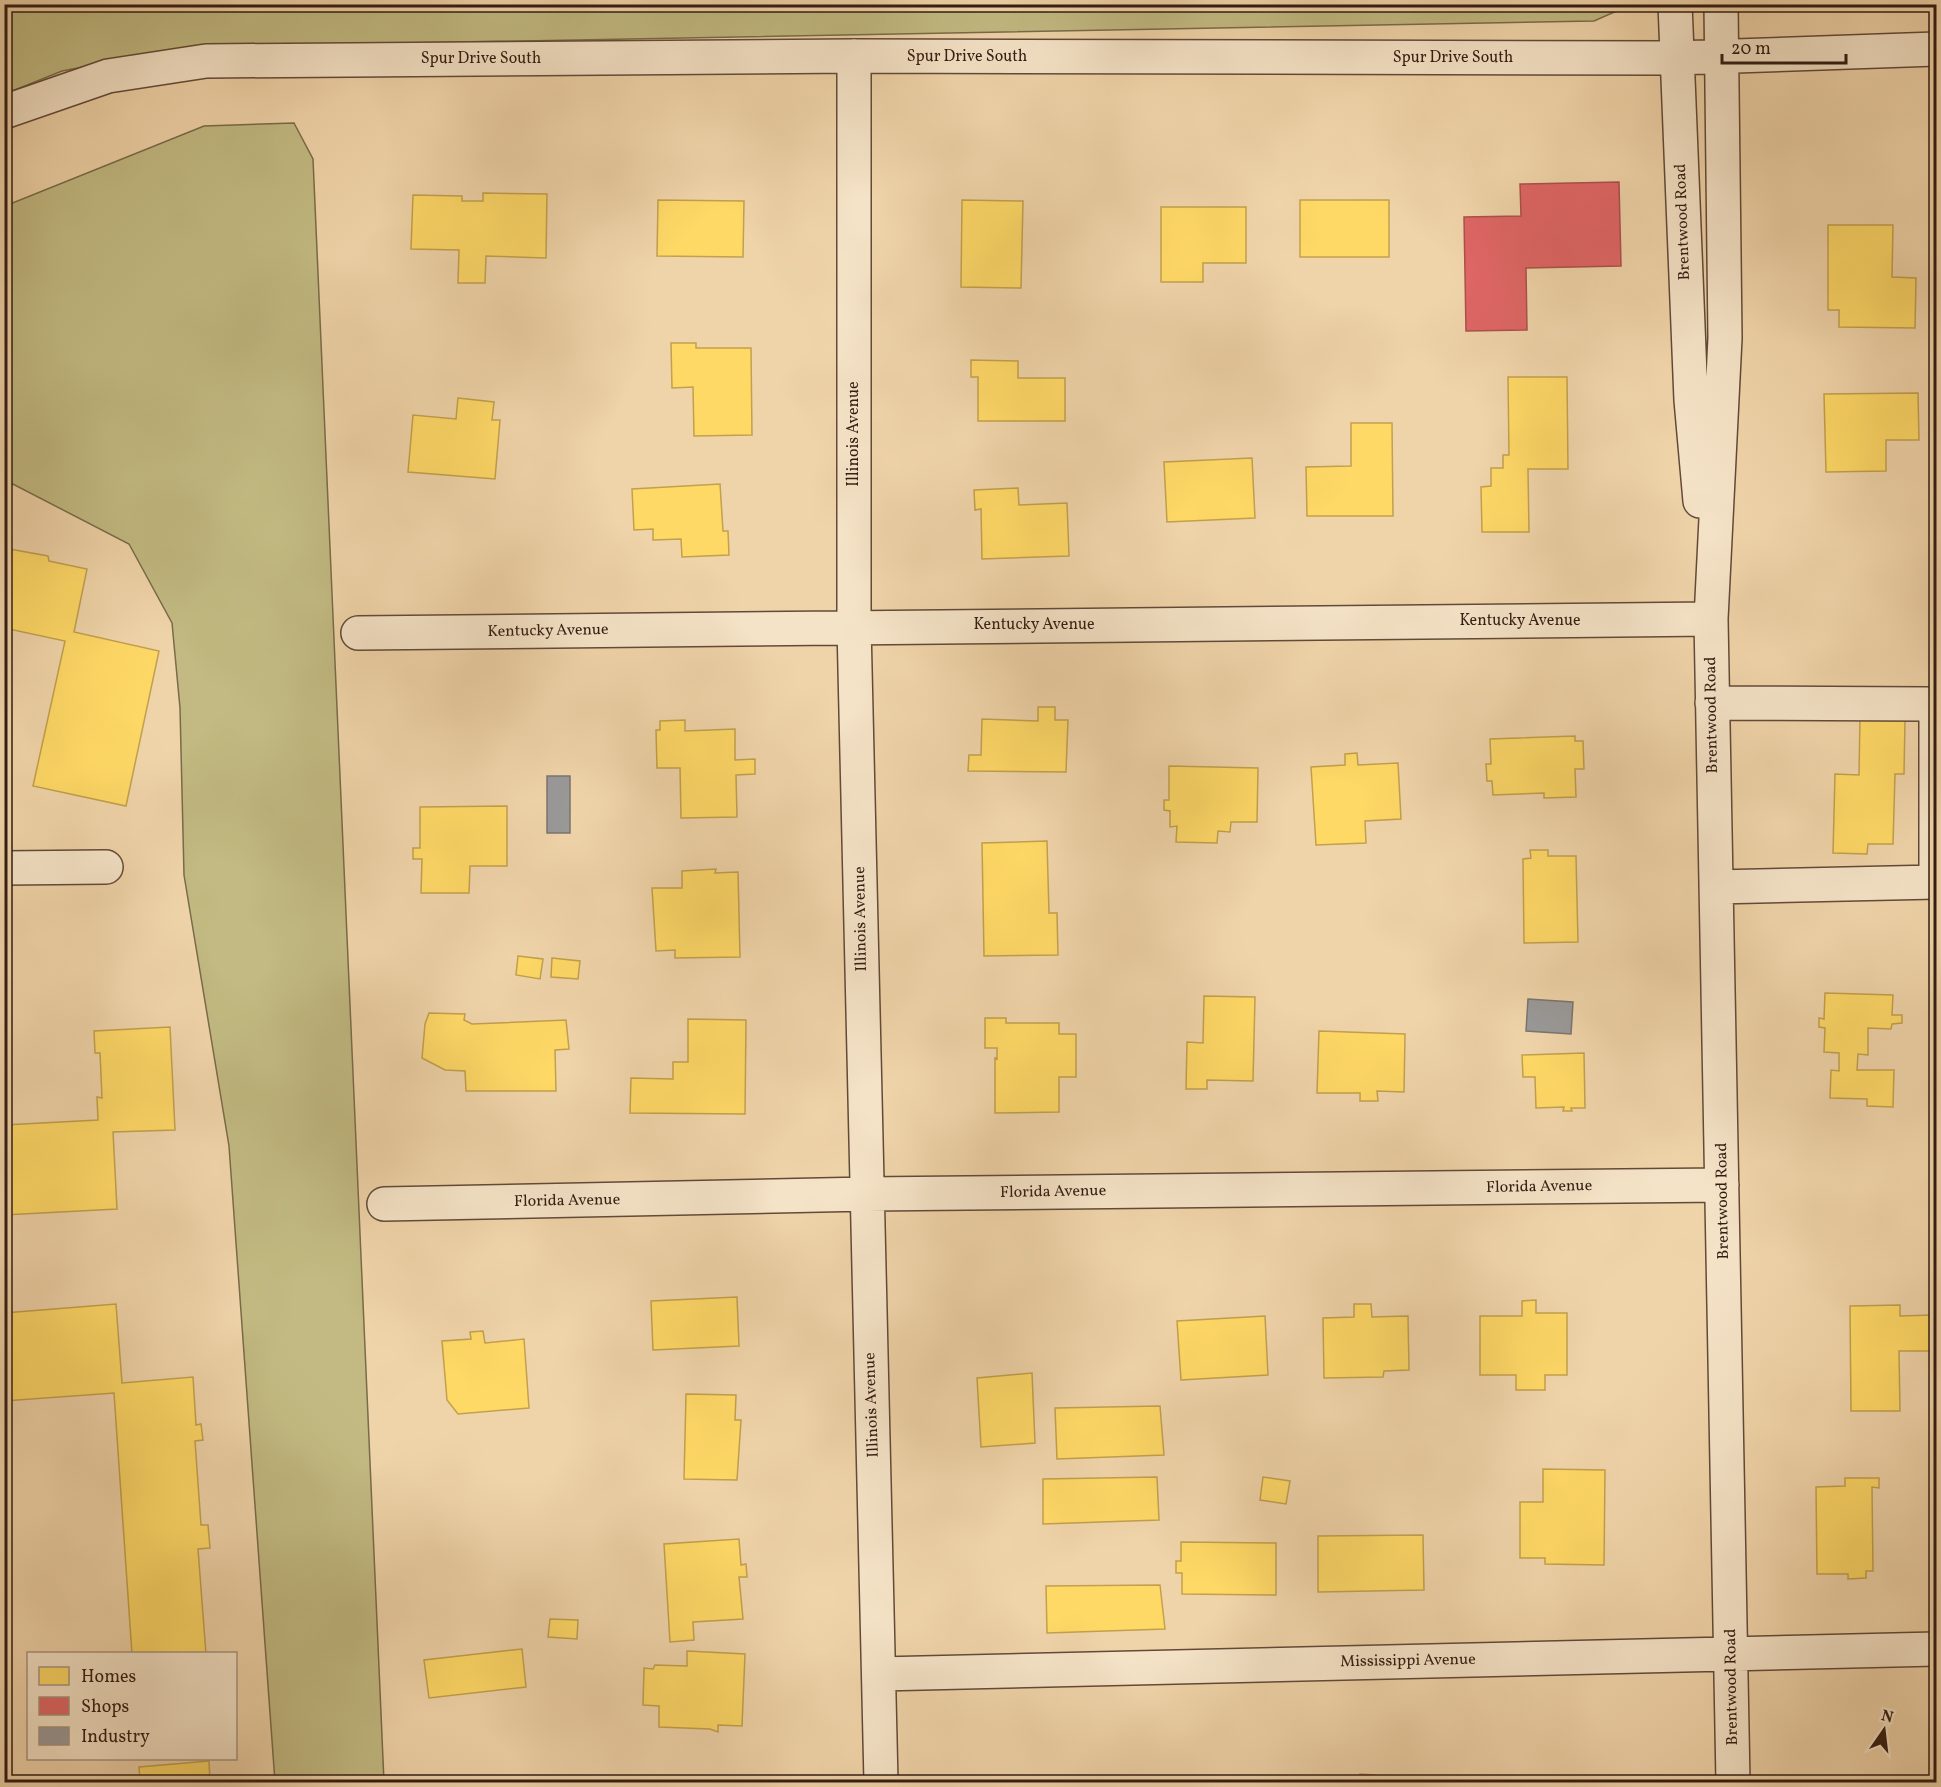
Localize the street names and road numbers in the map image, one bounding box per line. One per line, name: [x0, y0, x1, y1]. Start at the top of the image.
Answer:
street label: Spur Drive South: [907, 46, 1027, 68]
street label: Spur Drive South: [1393, 47, 1513, 69]
street label: Spur Drive South: [421, 48, 541, 70]
street label: Brentwood Road: [1670, 163, 1696, 281]
street label: Illinois Avenue: [843, 381, 865, 487]
street label: Kentucky Avenue: [1459, 610, 1581, 632]
street label: Kentucky Avenue: [973, 614, 1095, 636]
street label: Kentucky Avenue: [487, 619, 609, 643]
street label: Brentwood Road: [1700, 656, 1724, 774]
street label: Illinois Avenue: [849, 866, 873, 972]
street label: Brentwood Road: [1711, 1142, 1735, 1260]
street label: Florida Avenue: [1486, 1175, 1592, 1199]
street label: Florida Avenue: [1000, 1180, 1106, 1204]
street label: Florida Avenue: [514, 1189, 620, 1213]
street label: Illinois Avenue: [859, 1352, 885, 1458]
street label: Brentwood Road: [1720, 1628, 1744, 1746]
street label: Mississippi Avenue: [1340, 1649, 1476, 1673]

